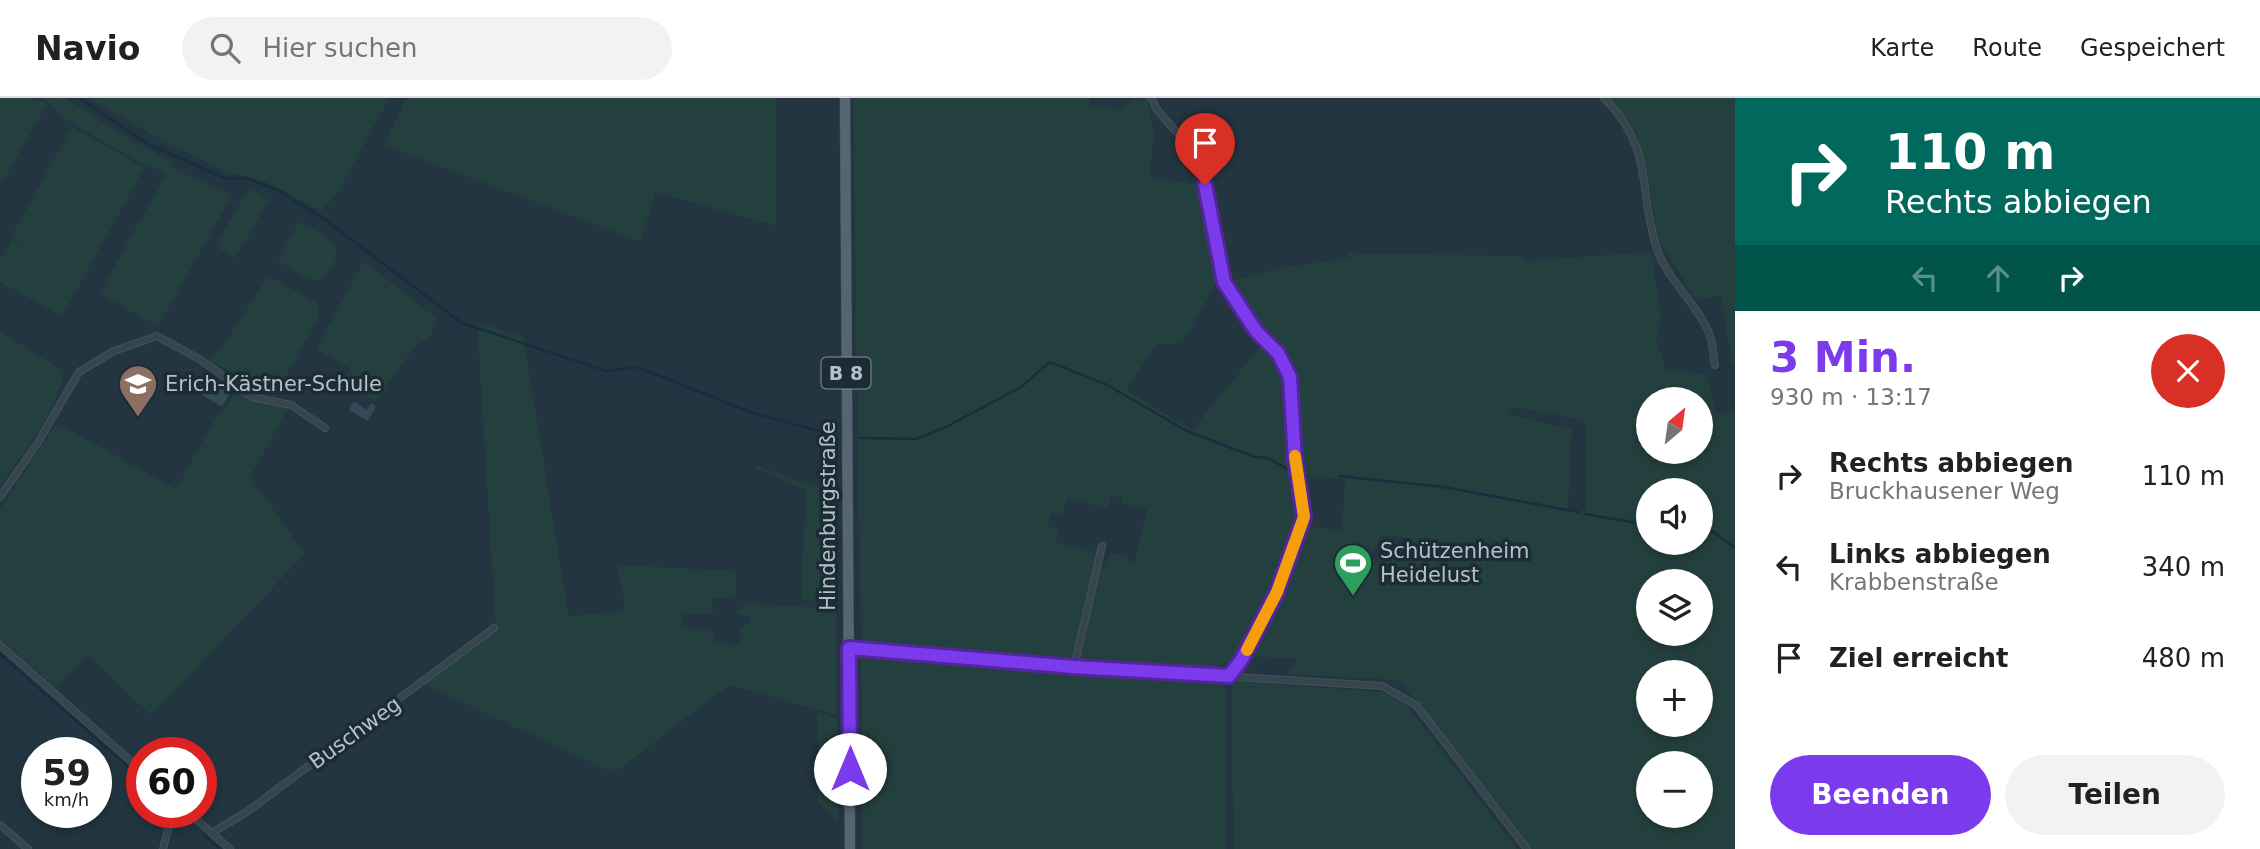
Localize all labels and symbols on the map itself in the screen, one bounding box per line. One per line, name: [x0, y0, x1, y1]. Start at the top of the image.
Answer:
pin: [1175, 113, 1235, 185]
road number: B 8: [822, 358, 870, 388]
school or university icon: Erich-Kästner-Schule: [117, 363, 159, 418]
place label: Erich-Kästner-Schule: [165, 372, 382, 396]
north arrow: [1636, 387, 1713, 464]
street label: Hindenburgstraße: [816, 421, 840, 611]
place label: Schützenheim Heidelust: [1380, 539, 1530, 587]
sports icon: Schützenheim Heidelust: [1332, 542, 1374, 597]
street label: Buschweg: [305, 692, 405, 774]
position arrow: [813, 732, 887, 806]
speed limit sign: 60: [126, 737, 217, 828]

